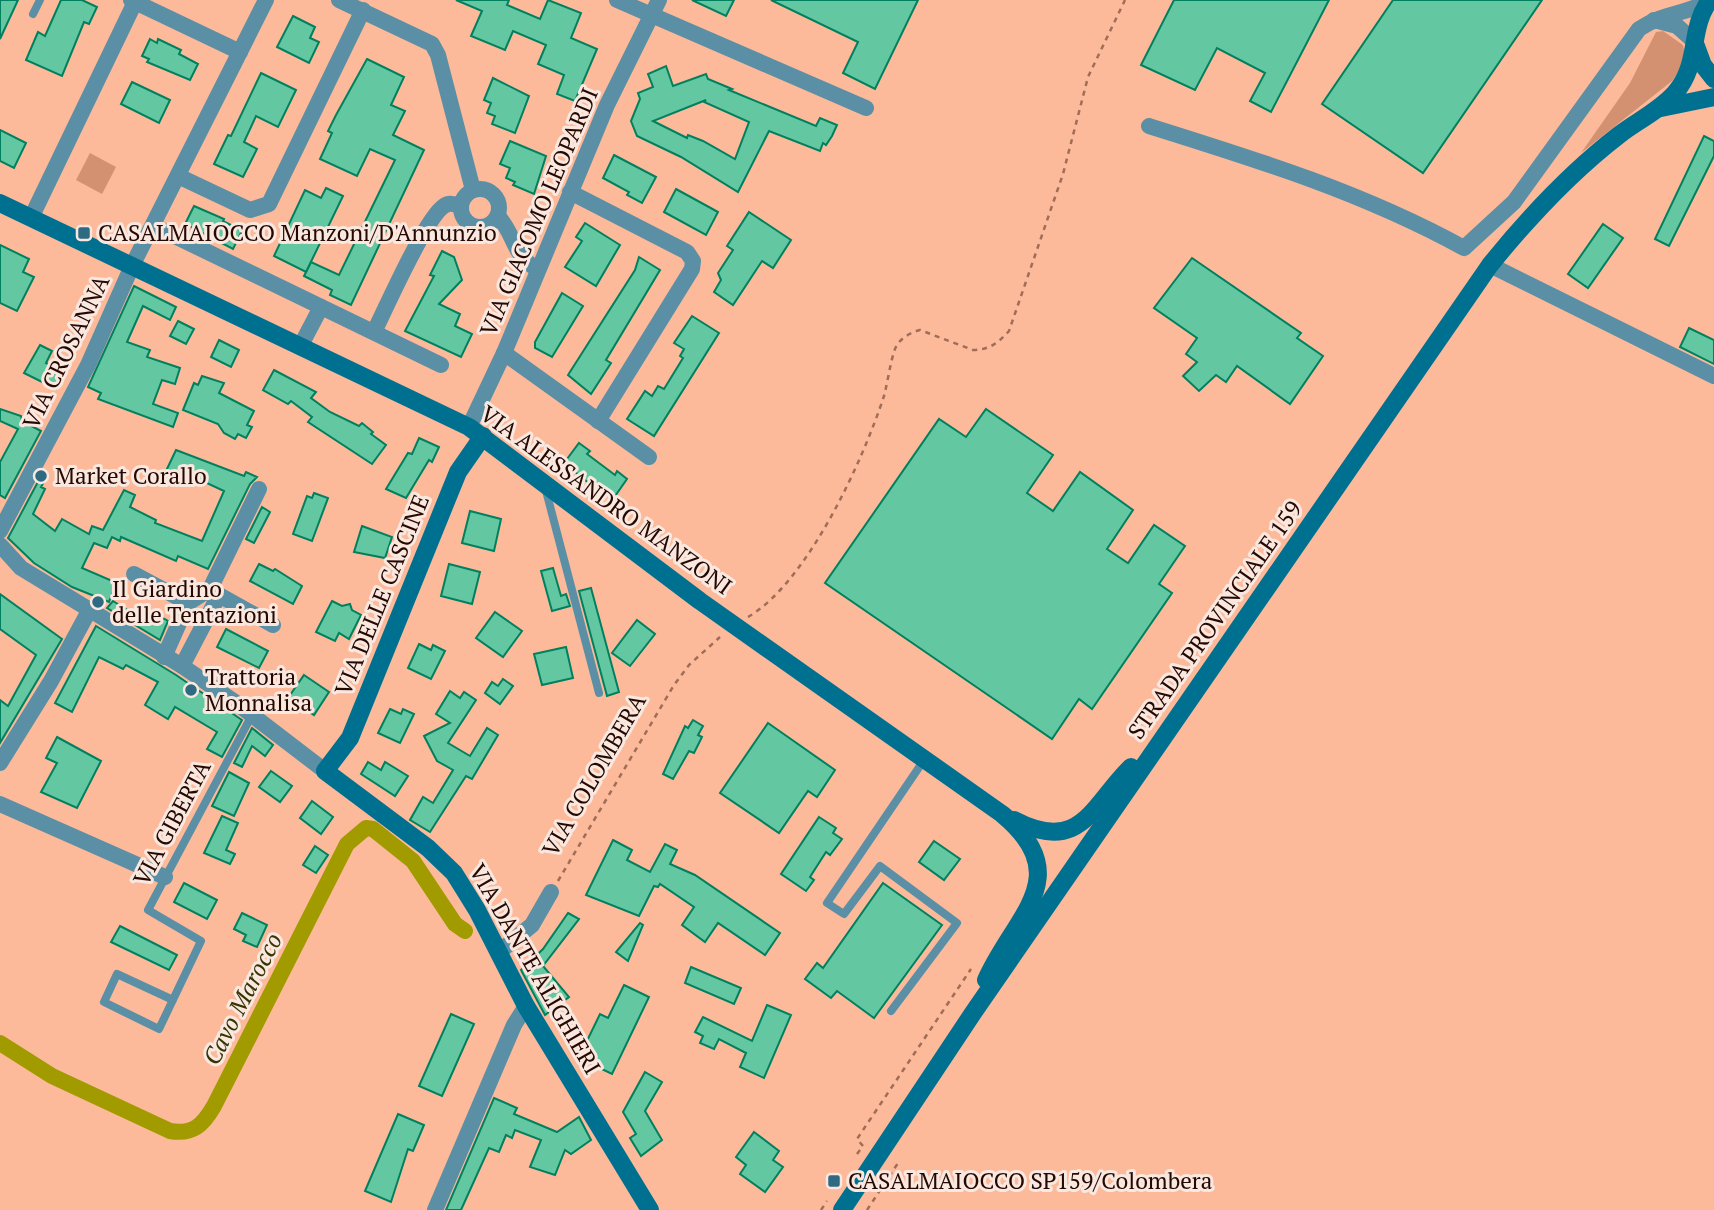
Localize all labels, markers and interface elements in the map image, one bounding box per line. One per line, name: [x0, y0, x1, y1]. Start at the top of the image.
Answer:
street label: VIA GIACOMO LEOPARDI: [472, 83, 605, 341]
place label: CASALMAIOCCO Manzoni/D'Annunzio: [98, 217, 497, 248]
marker: CASALMAIOCCO Manzoni/D'Annunzio: [76, 225, 92, 241]
street label: VIA CROSANNA: [15, 269, 116, 434]
street label: VIA ALESSANDRO MANZONI: [474, 398, 738, 601]
place label: Market Corallo: [55, 460, 207, 491]
marker: Market Corallo: [33, 468, 49, 484]
street label: VIA DELLE CASCINE: [327, 490, 436, 700]
street label: STRADA PROVINCIALE 159: [1120, 494, 1309, 745]
place label: Il Giardino delle Tentazioni: [112, 573, 277, 630]
marker: Il Giardino delle Tentazioni: [90, 594, 106, 610]
place label: Trattoria Monnalisa: [205, 661, 312, 718]
marker: Trattoria Monnalisa: [183, 682, 199, 698]
street label: VIA COLOMBERA: [534, 688, 653, 862]
street label: VIA GIBERTA: [126, 754, 218, 891]
street label: VIA DANTE ALIGHIERI: [462, 858, 608, 1080]
water label: Cavo Marocco: [195, 927, 289, 1070]
place label: CASALMAIOCCO SP159/Colombera: [848, 1165, 1213, 1196]
marker: CASALMAIOCCO SP159/Colombera: [826, 1173, 842, 1189]

